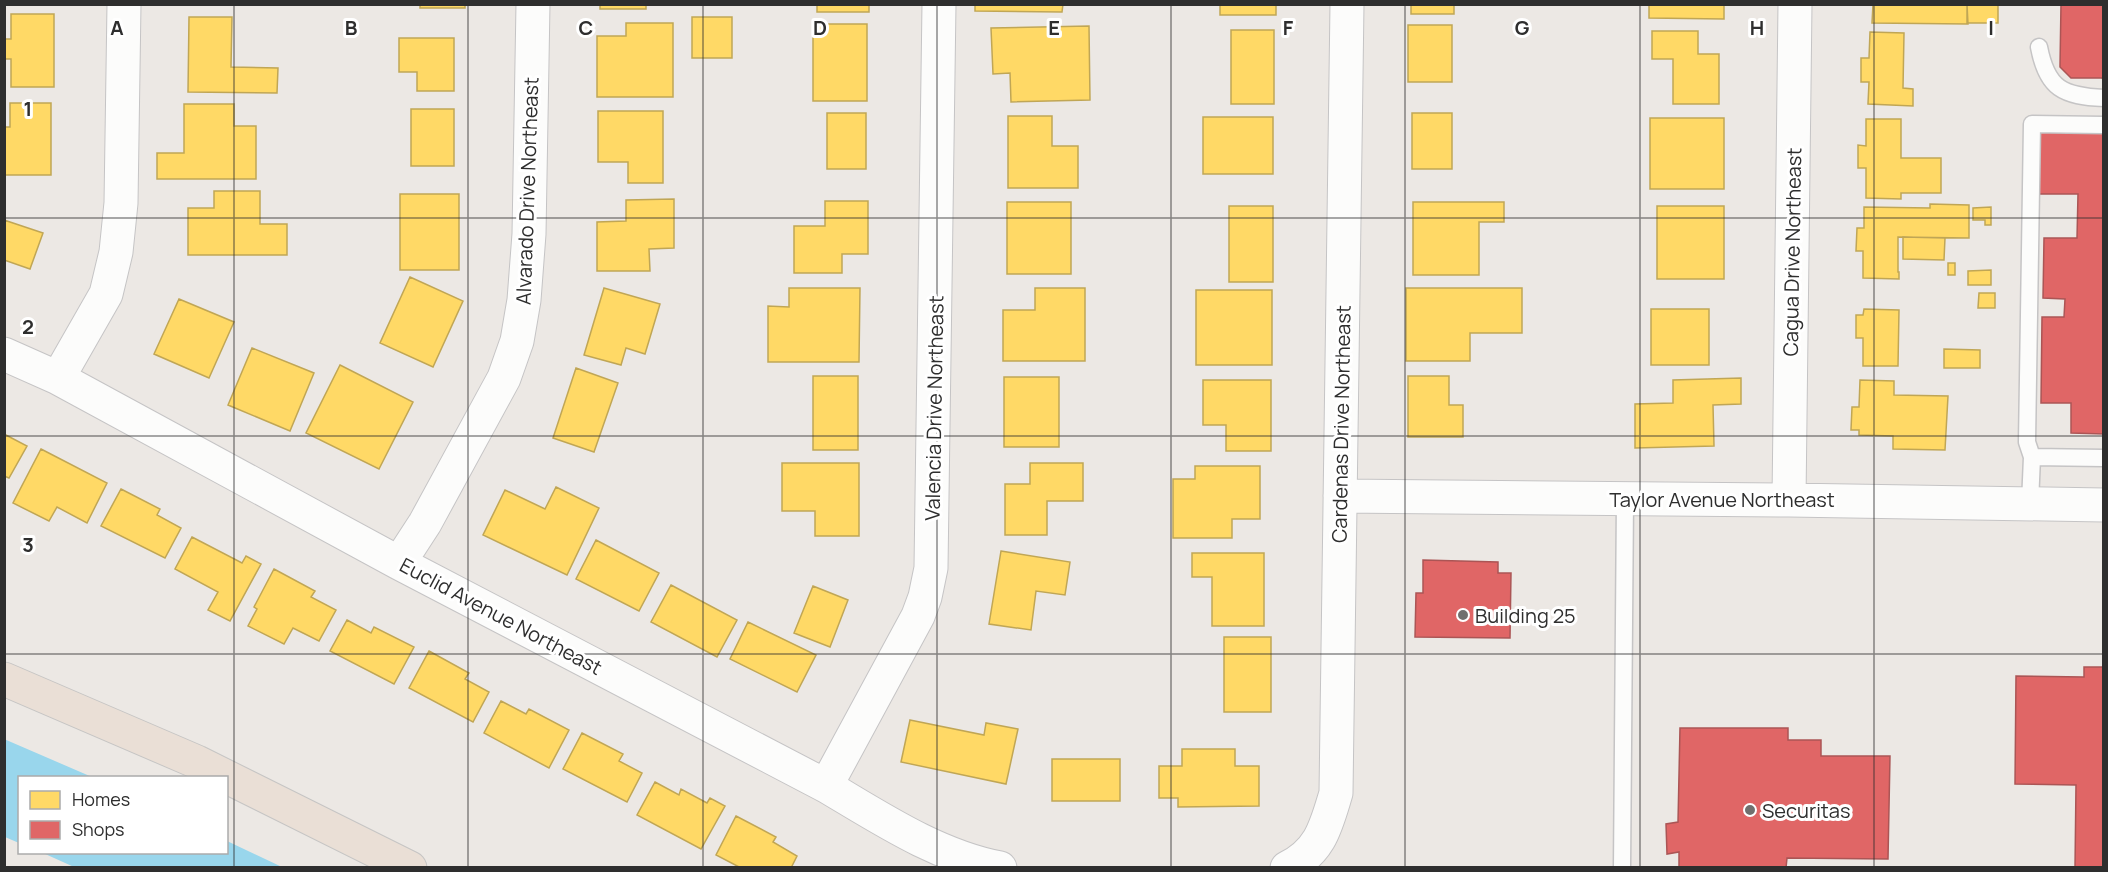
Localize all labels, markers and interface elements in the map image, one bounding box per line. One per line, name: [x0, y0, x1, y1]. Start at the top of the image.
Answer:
text: A: [110, 14, 124, 41]
text: B: [345, 14, 358, 41]
text: C: [579, 14, 593, 41]
text: D: [813, 14, 827, 41]
text: E: [1048, 14, 1060, 41]
text: F: [1283, 14, 1294, 41]
text: G: [1515, 14, 1530, 41]
text: H: [1750, 14, 1764, 41]
text: I: [1988, 14, 1994, 41]
street label: Alvarado Drive Northeast: [510, 77, 544, 305]
text: 1: [24, 95, 32, 122]
street label: Cagua Drive Northeast: [1777, 147, 1807, 357]
street label: Valencia Drive Northeast: [919, 295, 949, 521]
street label: Cardenas Drive Northeast: [1325, 305, 1357, 543]
text: 2: [22, 313, 34, 340]
street label: Taylor Avenue Northeast: [1609, 486, 1835, 513]
text: 3: [22, 531, 34, 558]
street label: Euclid Avenue Northeast: [395, 551, 607, 681]
place label: Building 25: [1475, 602, 1576, 629]
marker: Building 25: [1456, 608, 1470, 622]
legend: [18, 776, 228, 854]
text: Homes: [72, 787, 130, 811]
place label: Securitas: [1762, 797, 1850, 824]
marker: Securitas: [1743, 803, 1757, 817]
text: Shops: [72, 817, 124, 841]

